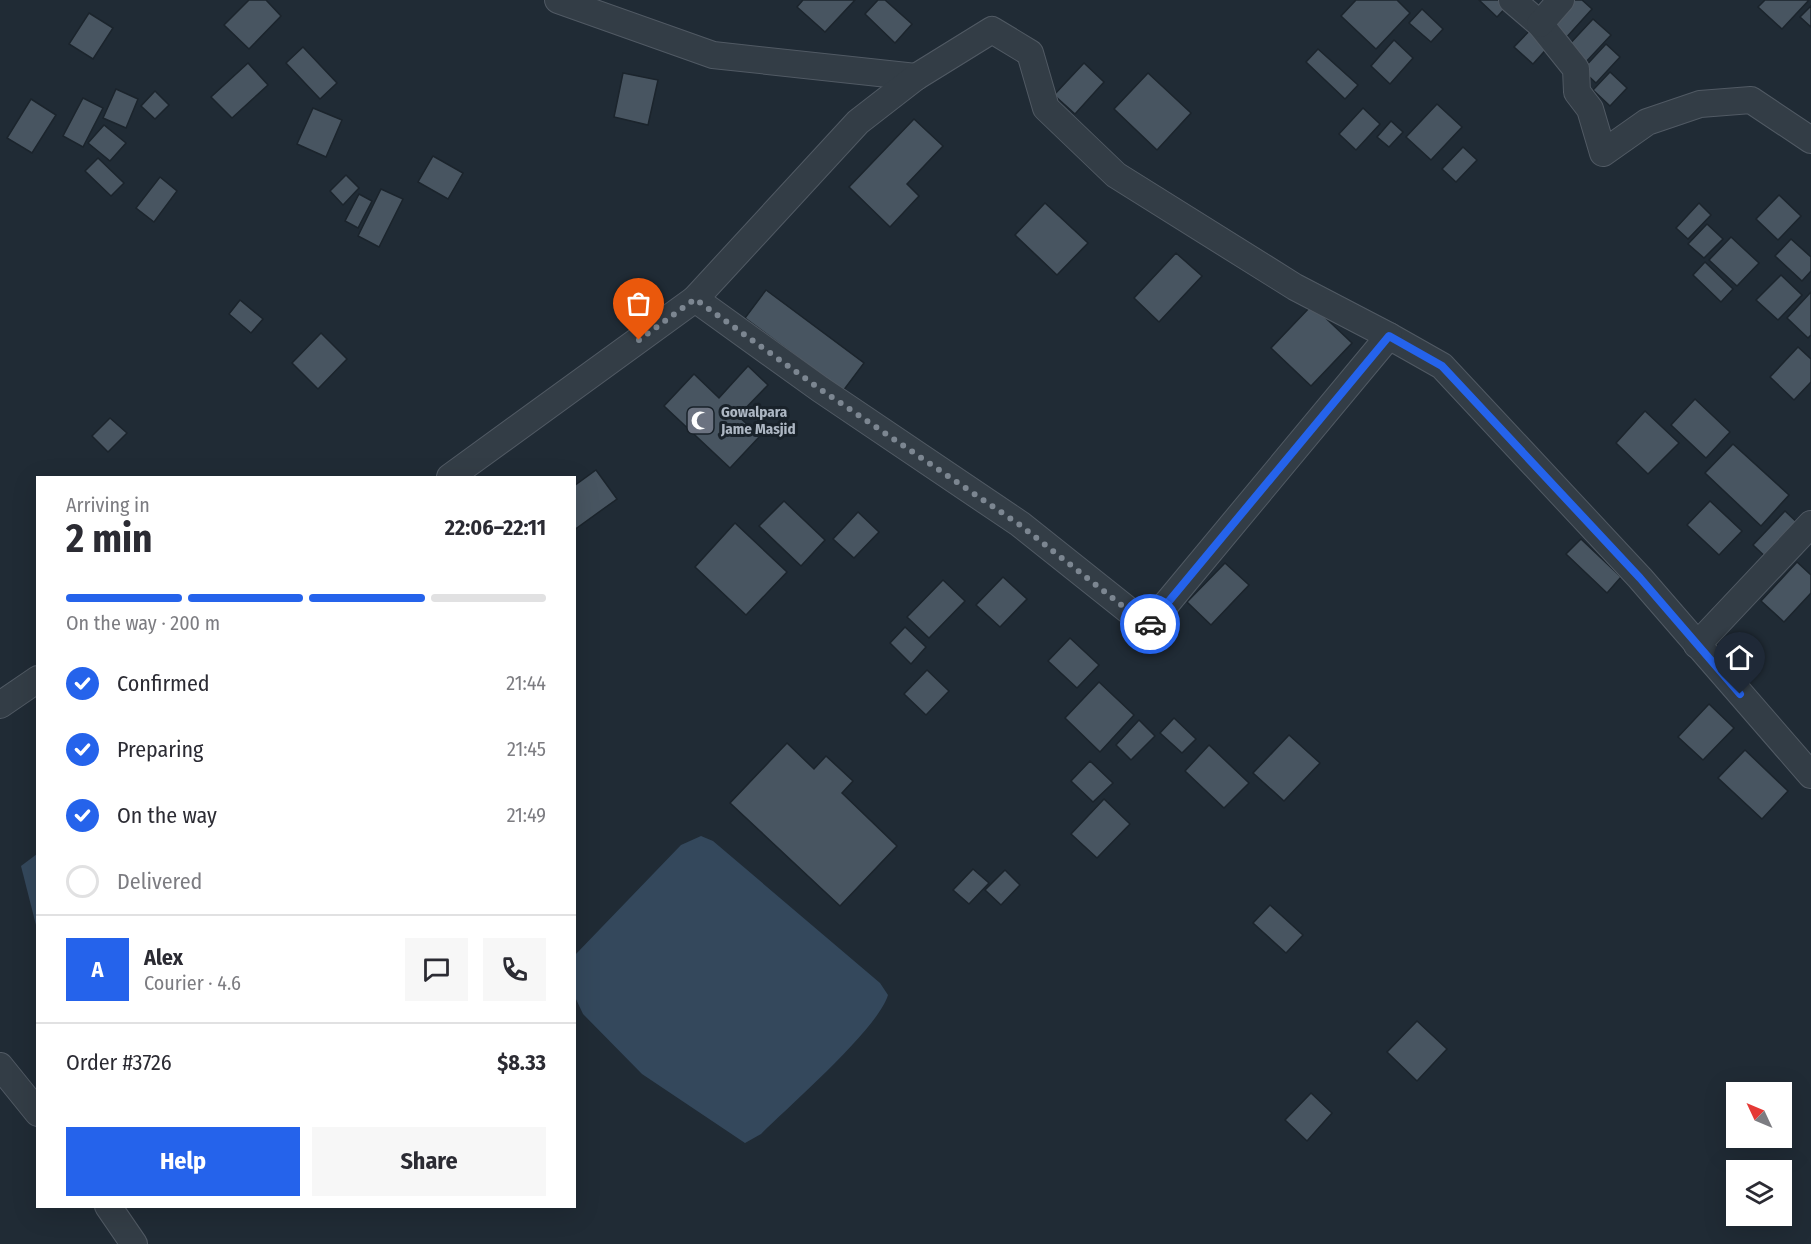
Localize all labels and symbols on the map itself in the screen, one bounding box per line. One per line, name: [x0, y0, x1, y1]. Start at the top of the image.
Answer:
pin: [613, 278, 664, 340]
place label: Gowalpara Jame Masjid: [720, 403, 796, 438]
mosque icon: Gowalpara Jame Masjid: [684, 405, 716, 437]
courier: [1120, 594, 1180, 654]
pin: [1714, 632, 1765, 694]
north arrow: [1726, 1082, 1792, 1148]

